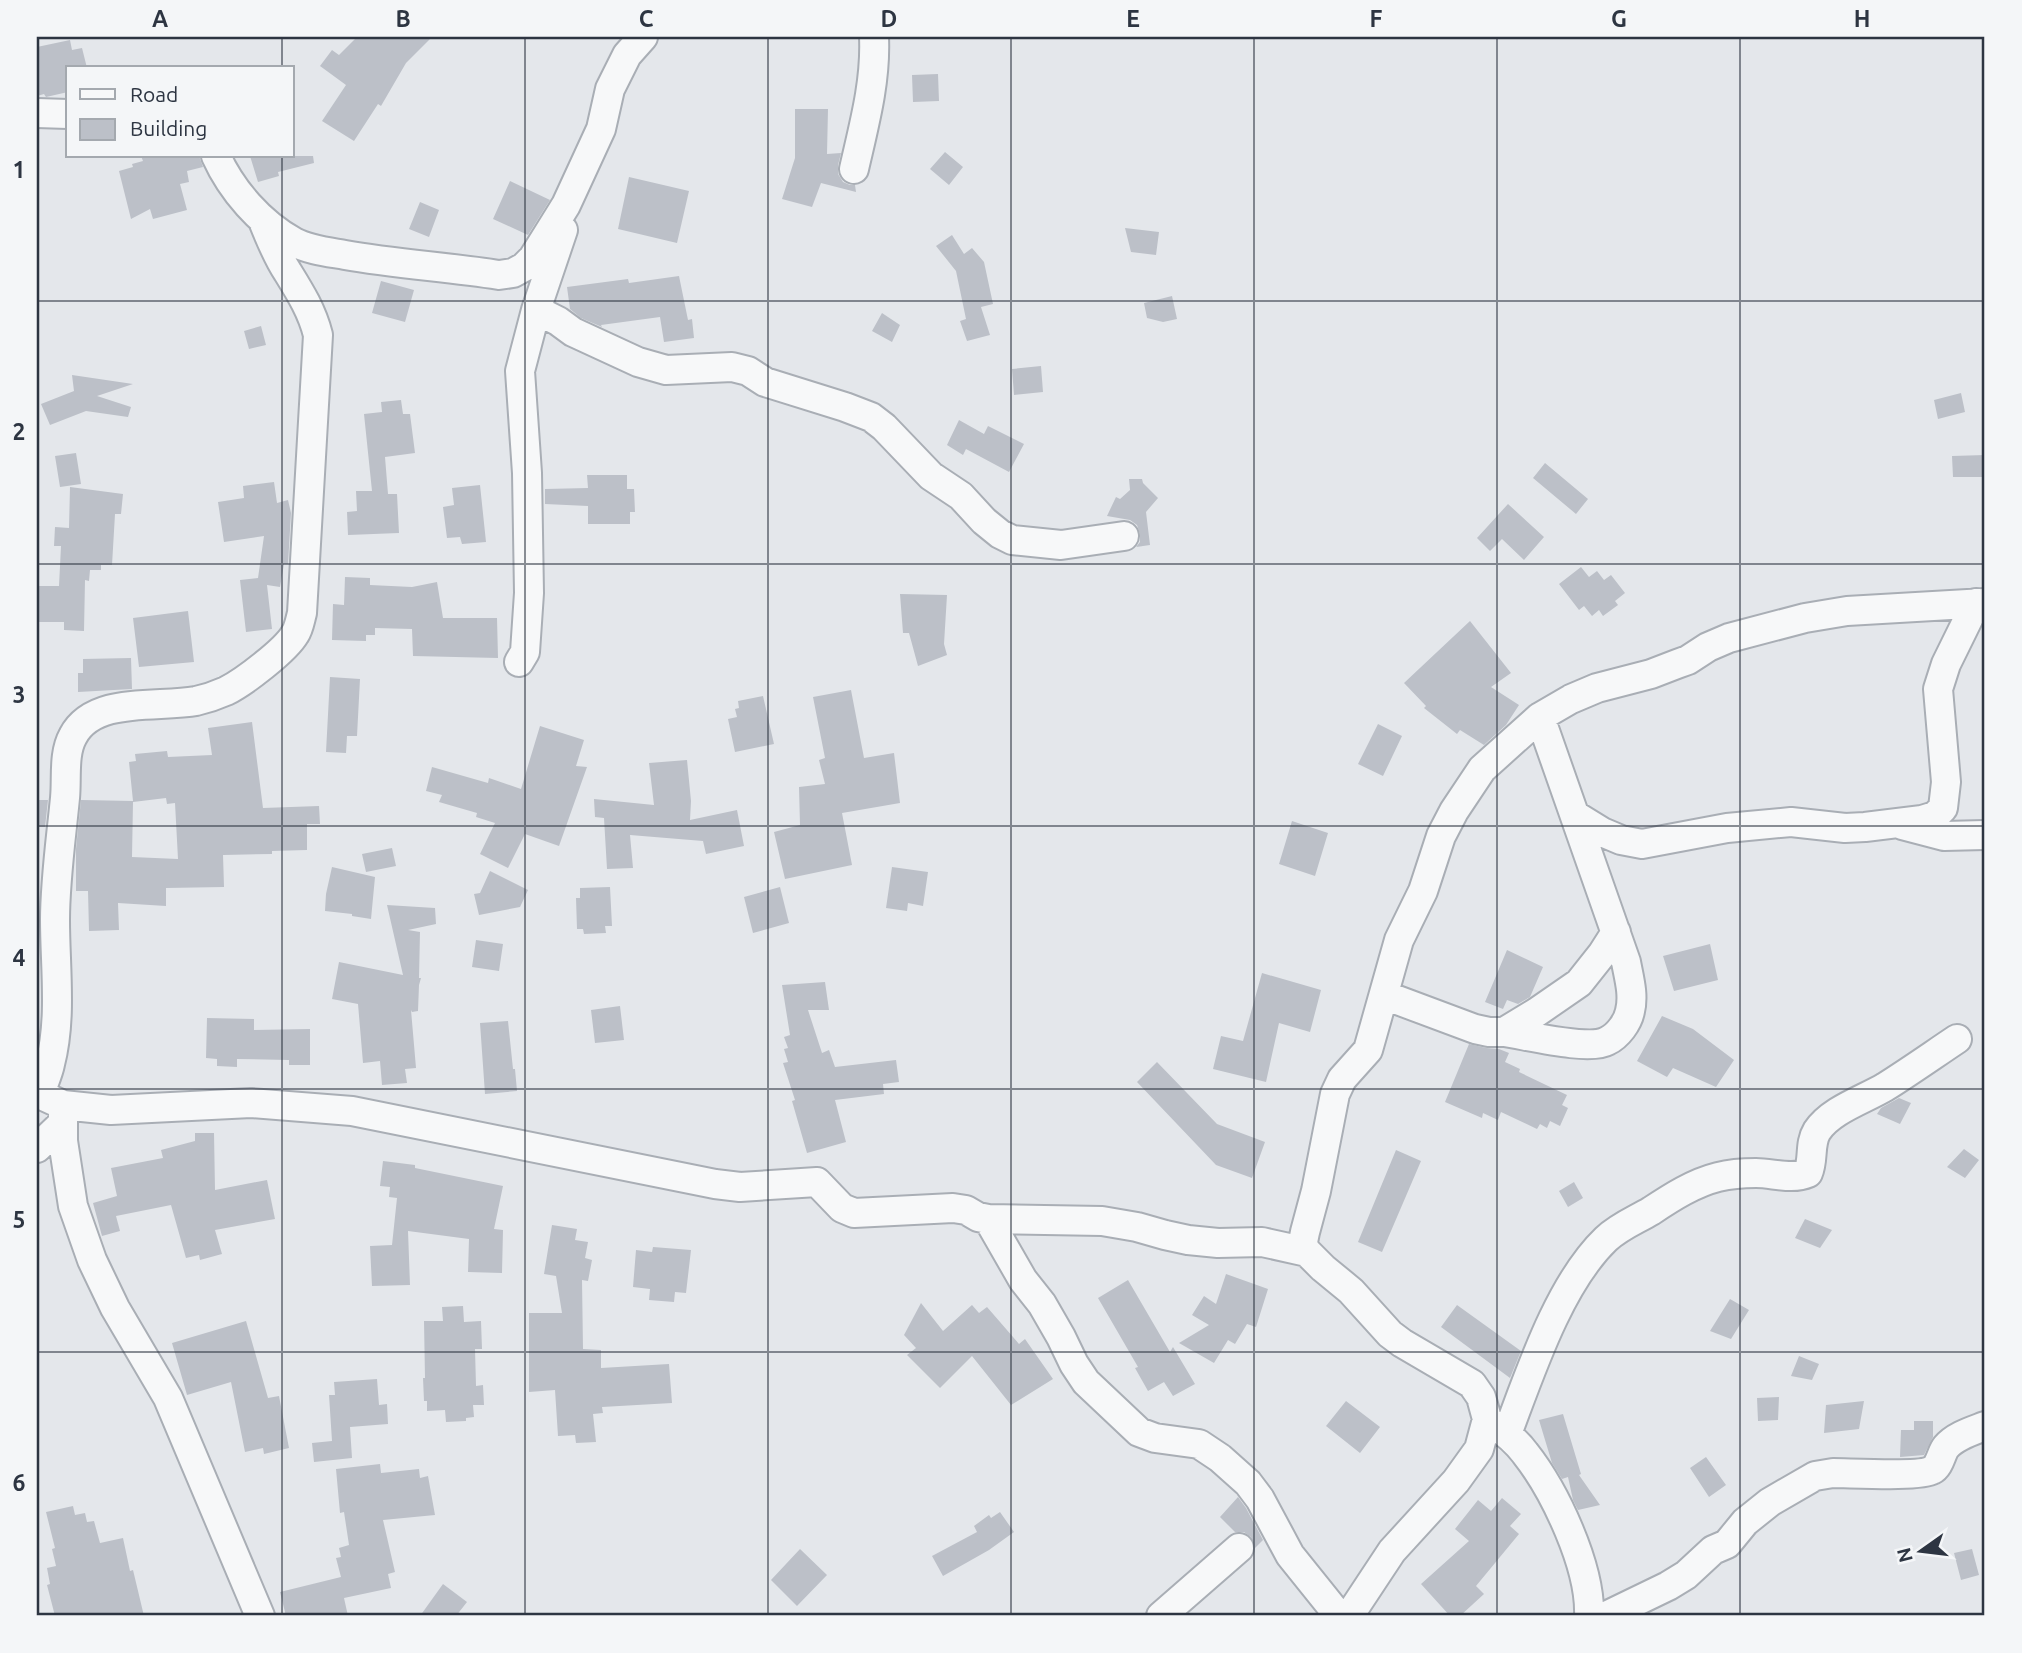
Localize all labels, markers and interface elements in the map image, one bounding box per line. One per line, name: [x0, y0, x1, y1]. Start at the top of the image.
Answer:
text: A: [152, 6, 168, 31]
text: B: [395, 6, 411, 31]
text: C: [639, 6, 654, 31]
text: D: [881, 6, 897, 31]
text: E: [1126, 6, 1140, 31]
text: F: [1370, 6, 1383, 31]
text: G: [1611, 6, 1627, 31]
text: H: [1854, 6, 1870, 31]
legend: [66, 66, 294, 158]
text: Road: [130, 82, 178, 106]
text: Building: [130, 116, 207, 140]
text: 1: [13, 157, 25, 182]
text: 2: [13, 419, 25, 444]
text: 3: [13, 682, 25, 707]
text: 4: [13, 945, 26, 970]
text: 5: [13, 1207, 25, 1232]
text: 6: [13, 1470, 26, 1495]
north arrow: [1885, 1516, 1955, 1586]
text: N: [1892, 1546, 1917, 1565]

